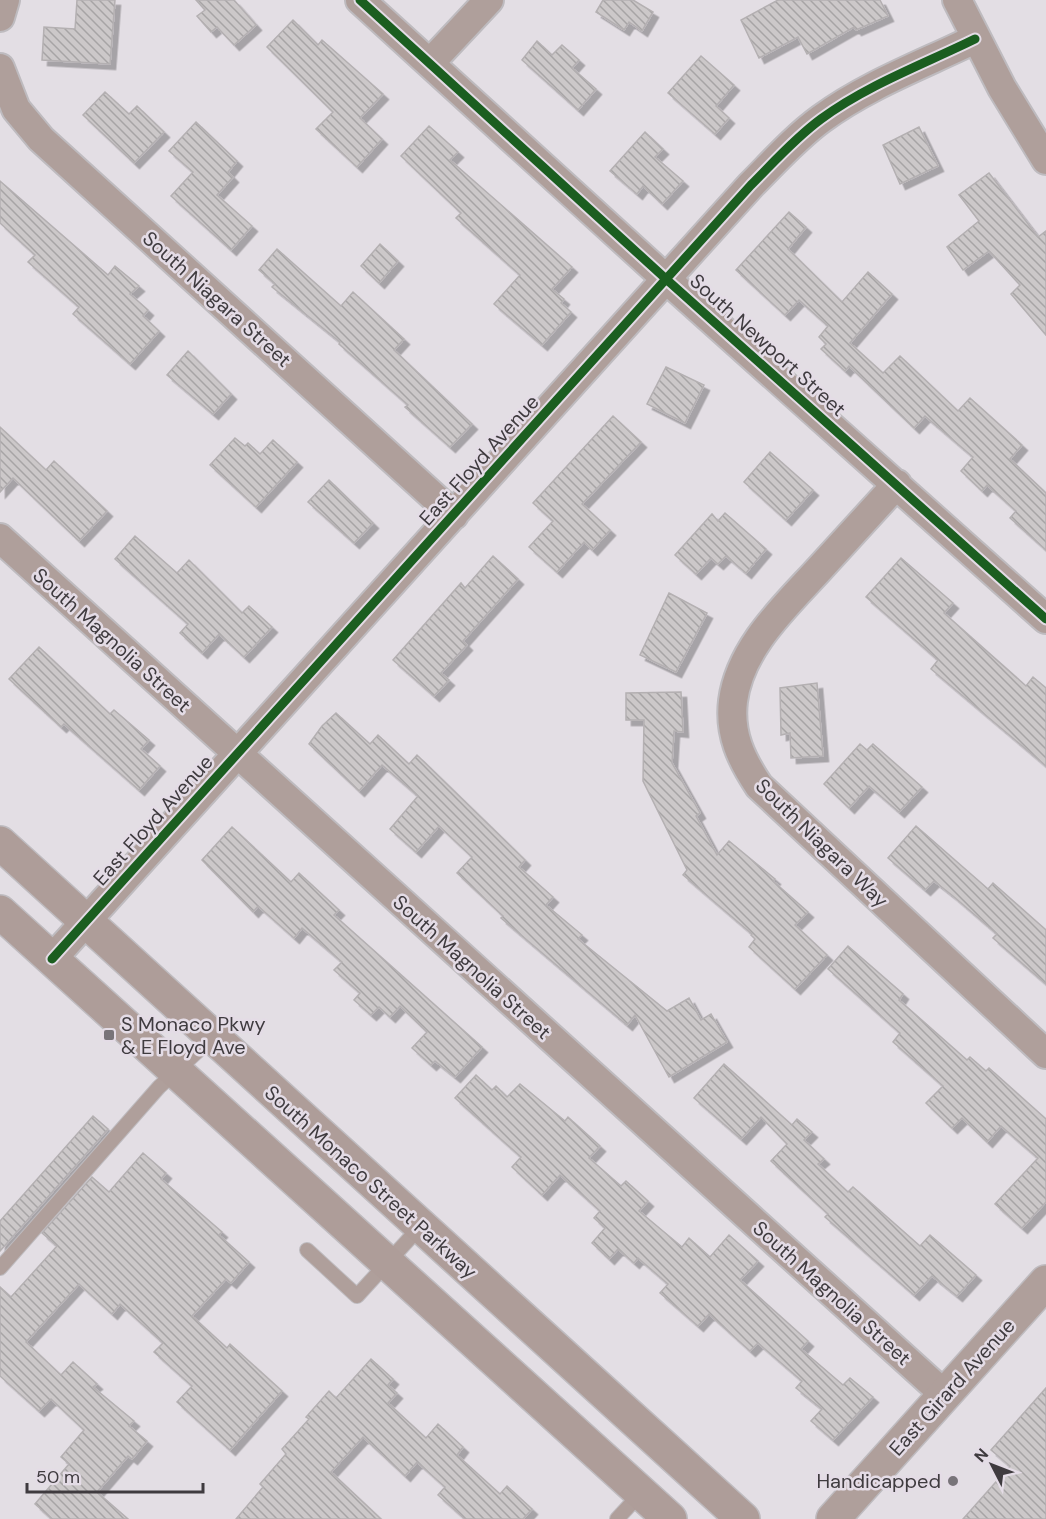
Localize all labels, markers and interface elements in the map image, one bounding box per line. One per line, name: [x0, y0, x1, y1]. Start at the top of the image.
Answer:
street label: South Niagara Street: [137, 225, 297, 373]
street label: South Newport Street: [685, 268, 852, 422]
street label: East Floyd Avenue: [413, 389, 545, 531]
street label: South Magnolia Street: [28, 562, 197, 718]
street label: East Floyd Avenue: [87, 749, 219, 891]
street label: South Niagara Way: [750, 773, 894, 913]
street label: South Magnolia Street: [388, 889, 557, 1045]
place label: S Monaco Pkwy & E Floyd Ave: [121, 1011, 266, 1060]
marker: S Monaco Pkwy & E Floyd Ave: [102, 1028, 116, 1042]
street label: South Monaco Street Parkway: [259, 1080, 483, 1284]
street label: South Magnolia Street: [748, 1215, 917, 1371]
street label: East Girard Avenue: [883, 1313, 1021, 1461]
north arrow: [962, 1435, 1022, 1495]
text: N: [970, 1444, 993, 1467]
scale bar: [27, 1456, 202, 1494]
text: 50 m: [36, 1465, 80, 1489]
place label: Handicapped: [816, 1468, 941, 1494]
marker: Handicapped: [946, 1474, 960, 1488]

